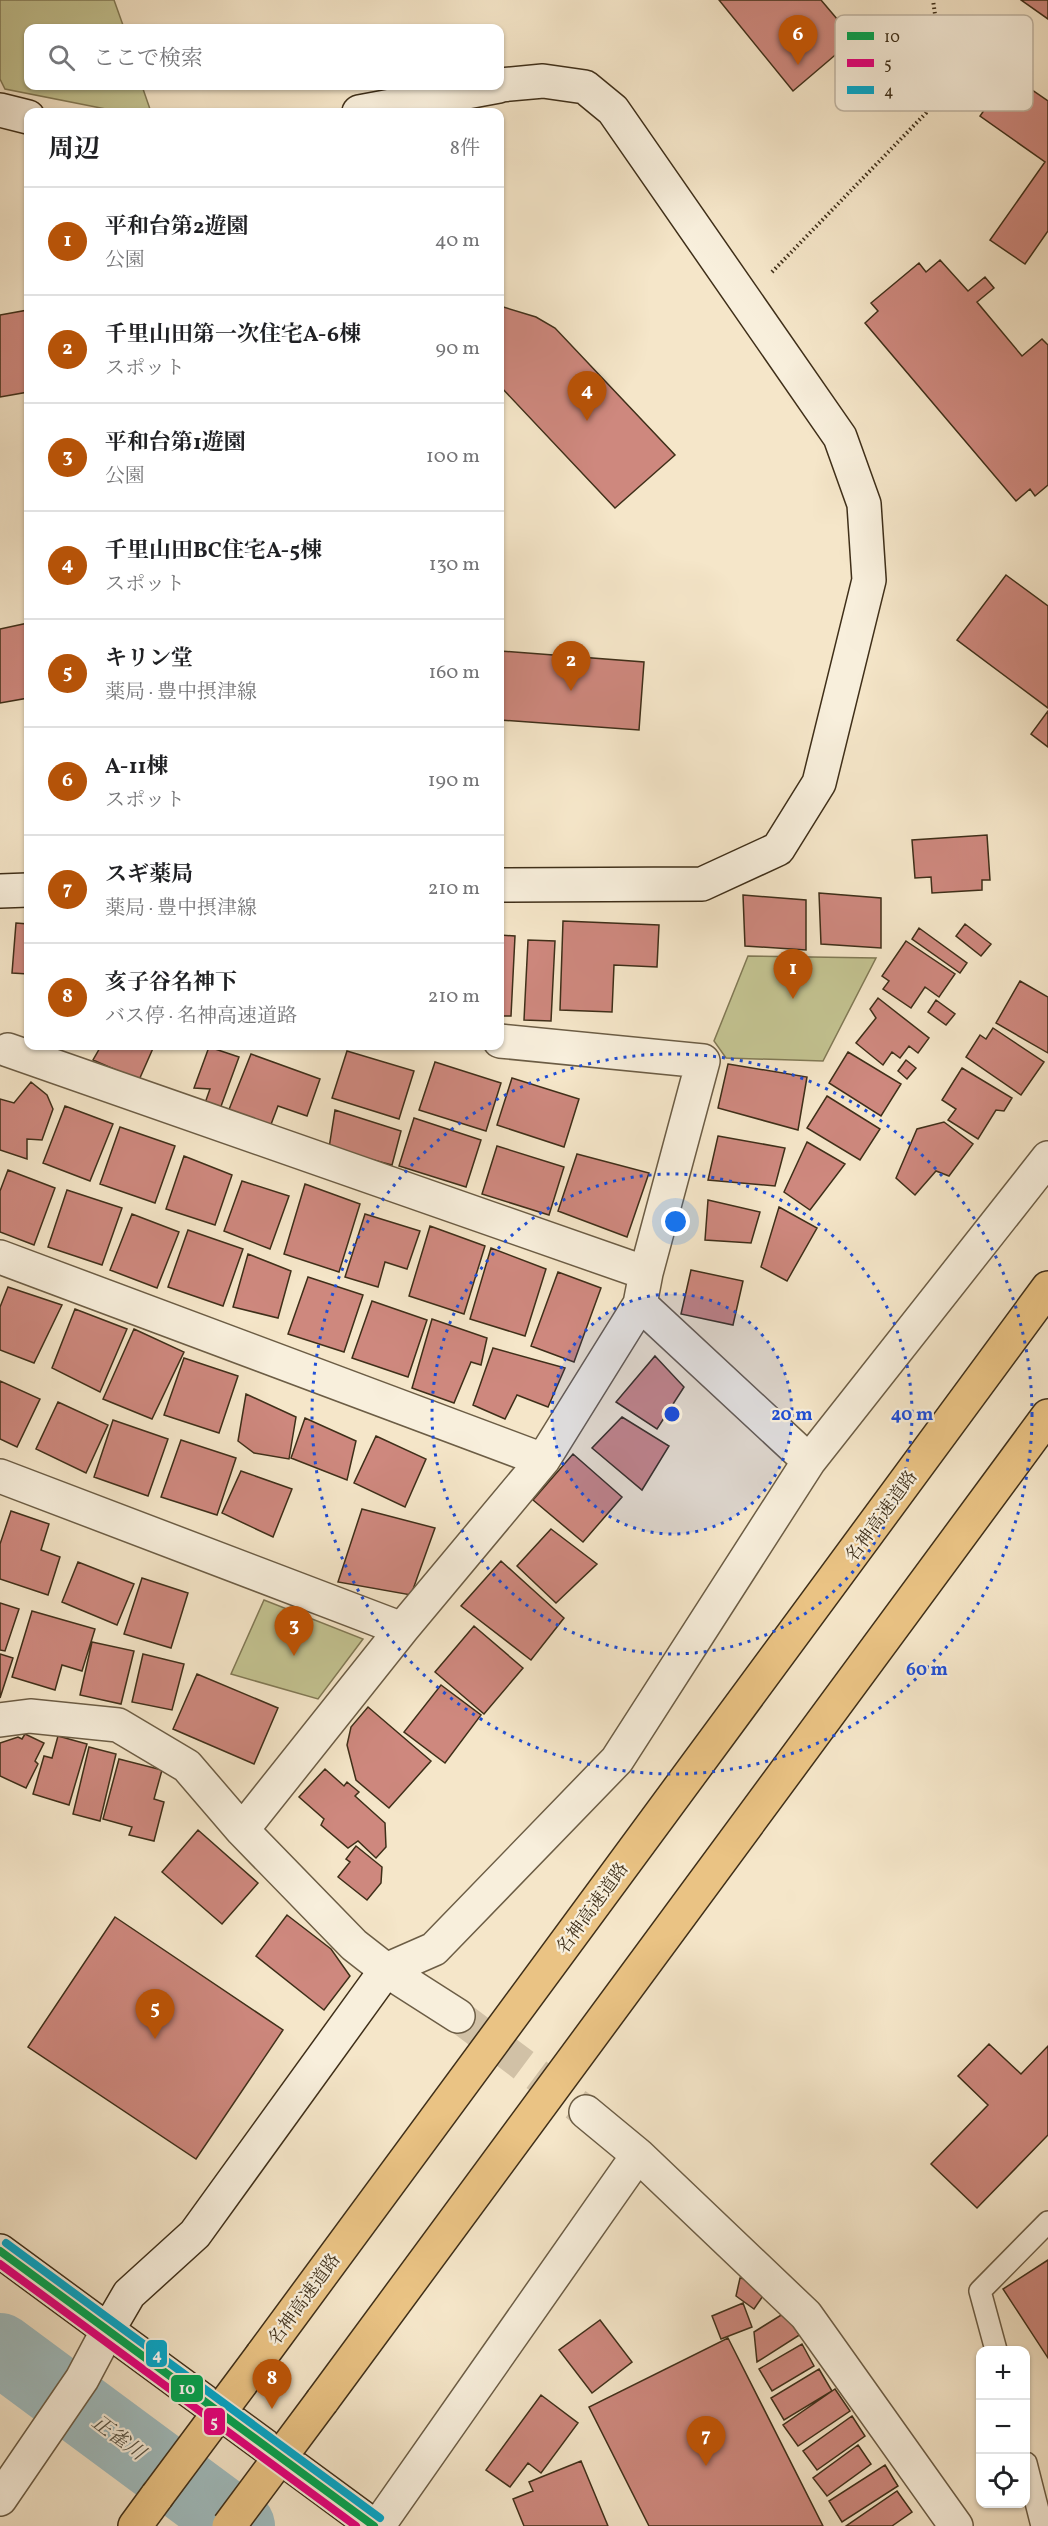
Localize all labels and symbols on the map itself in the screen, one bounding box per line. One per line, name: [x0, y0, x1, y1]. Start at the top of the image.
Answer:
legend: [835, 15, 1033, 111]
pin: 6: [778, 16, 818, 65]
text: 10: [884, 27, 900, 49]
text: 5: [884, 54, 892, 76]
text: 4: [884, 81, 894, 103]
pin: 4: [568, 372, 606, 421]
pin: 2: [552, 642, 590, 691]
pin: 1: [774, 950, 812, 999]
your location: [661, 1207, 690, 1236]
text: 20 m: [771, 1403, 813, 1428]
text: 40 m: [891, 1403, 933, 1428]
centre of rings: [662, 1404, 682, 1424]
street label: 名神高速道路: [840, 1466, 924, 1568]
pin: 3: [274, 1606, 314, 1656]
text: 60 m: [906, 1658, 948, 1683]
street label: 名神高速道路: [551, 1858, 635, 1960]
pin: 5: [136, 1990, 174, 2039]
street label: 名神高速道路: [263, 2249, 347, 2351]
line badge: 4: [145, 2339, 168, 2368]
text: 4: [152, 2345, 162, 2367]
pin: 8: [252, 2360, 292, 2409]
line badge: 10: [170, 2374, 204, 2403]
text: 10: [179, 2379, 195, 2401]
line badge: 5: [203, 2407, 226, 2436]
water label: 正雀川: [85, 2409, 152, 2469]
text: 5: [210, 2412, 218, 2434]
pin: 7: [686, 2416, 726, 2466]

